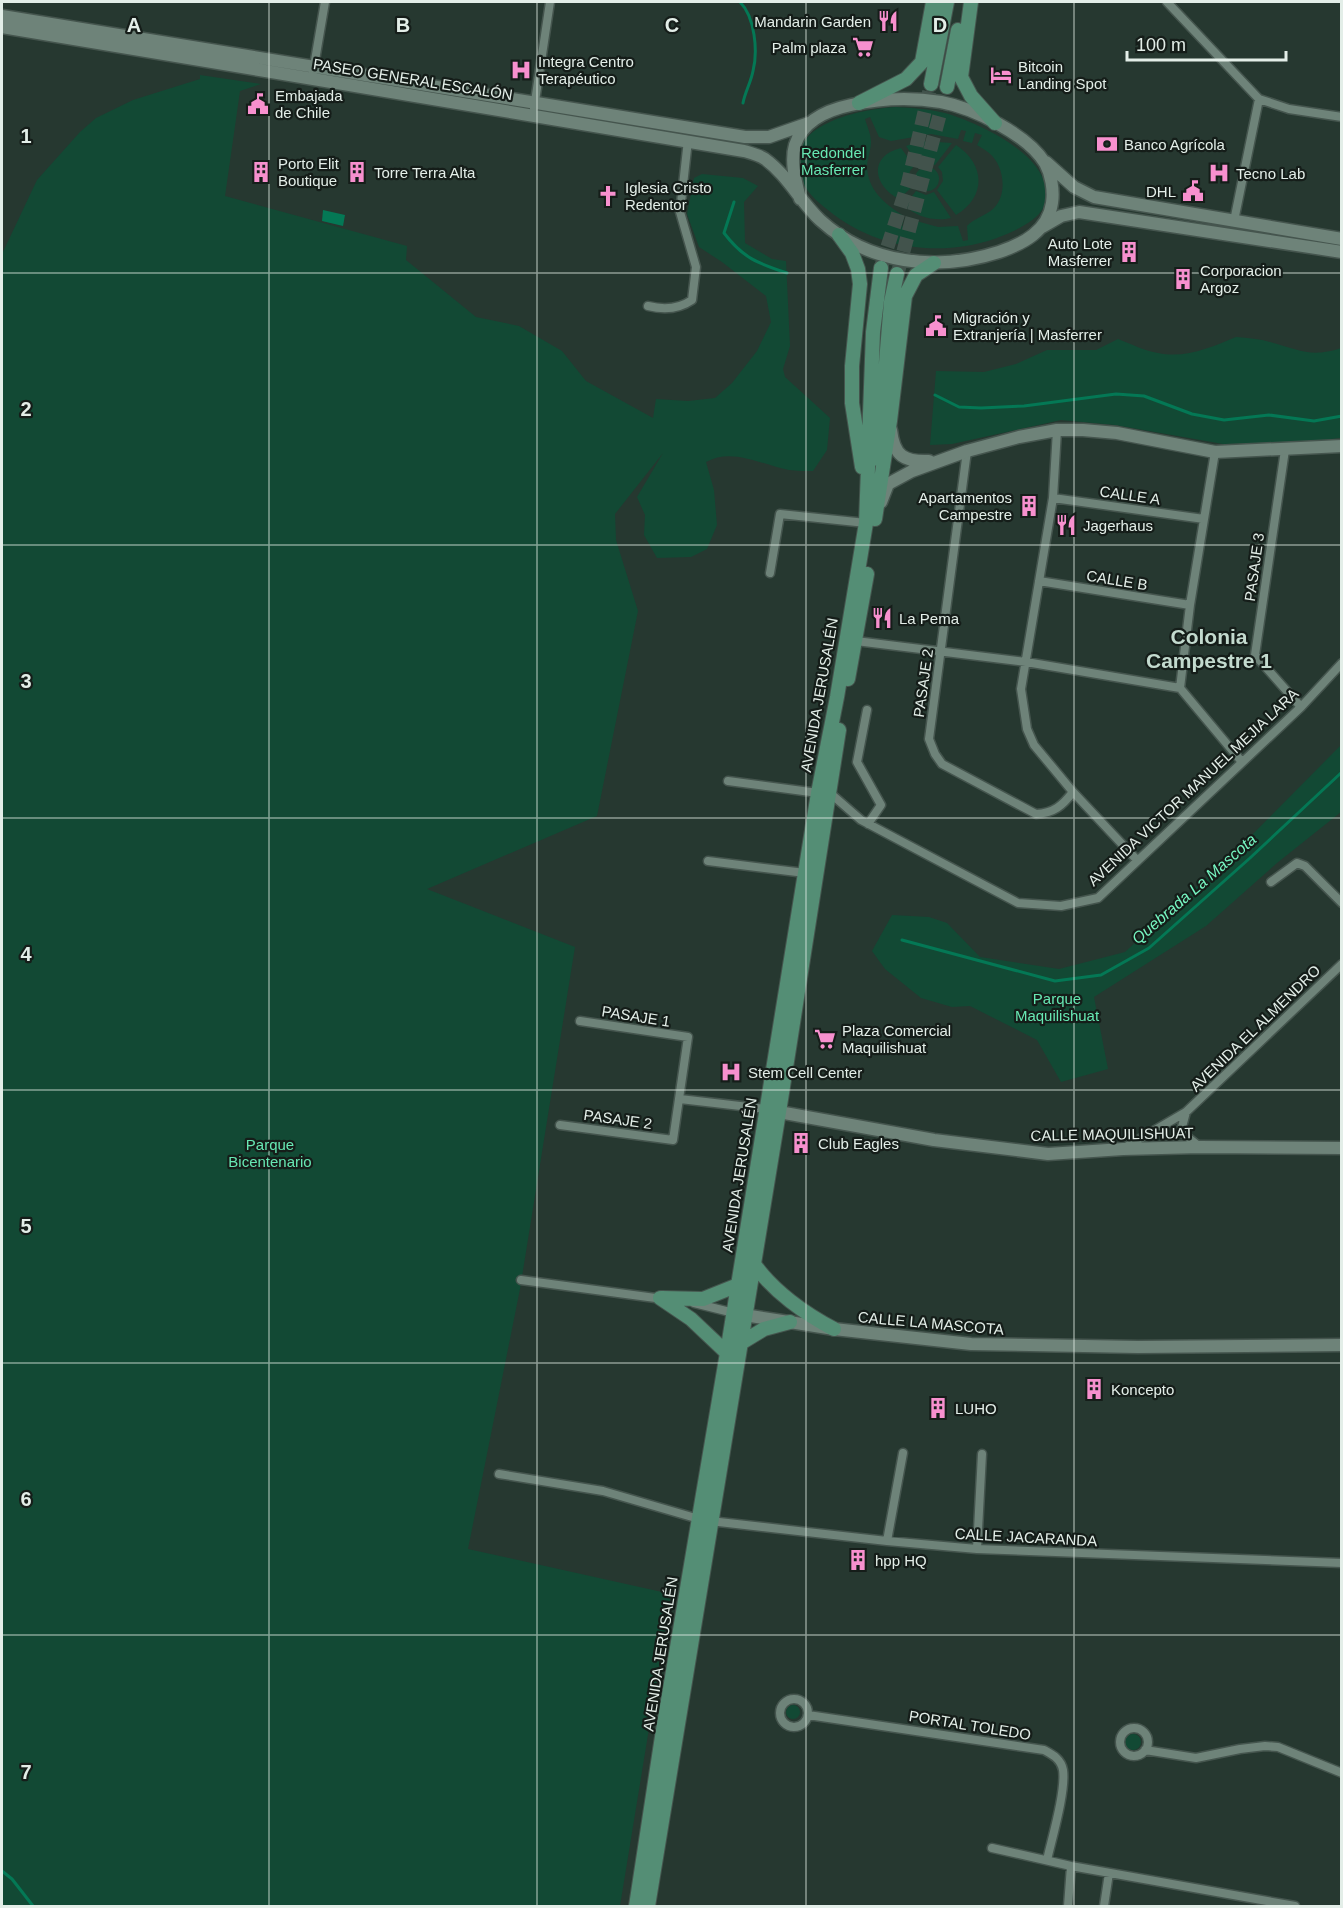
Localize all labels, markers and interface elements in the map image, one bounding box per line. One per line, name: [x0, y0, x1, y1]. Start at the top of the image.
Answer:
restaurant icon: Mandarin Garden: [876, 9, 900, 33]
place label: Mandarin Garden: [754, 13, 871, 30]
text: A: [127, 14, 141, 36]
text: B: [396, 14, 410, 36]
text: C: [665, 14, 679, 36]
text: D: [933, 14, 947, 36]
scale bar: [1127, 24, 1286, 62]
supermarket icon: Palm plaza: [851, 35, 875, 59]
text: 100 m: [1136, 35, 1186, 55]
place label: Palm plaza: [772, 39, 847, 56]
place label: Integra Centro Terapéutico: [538, 53, 634, 87]
street label: PASEO GENERAL ESCALÓN: [312, 55, 514, 103]
hospital icon: Integra Centro Terapéutico: [509, 58, 533, 82]
place label: Bitcoin Landing Spot: [1018, 58, 1107, 92]
hotel icon: Bitcoin Landing Spot: [989, 63, 1013, 87]
place label: Embajada de Chile: [275, 87, 343, 121]
public building icon: Embajada de Chile: [246, 92, 270, 116]
text: 1: [20, 125, 32, 147]
bank icon: Banco Agrícola: [1095, 132, 1119, 156]
place label: Banco Agrícola: [1124, 136, 1226, 153]
park label: Redondel Masferrer: [801, 144, 865, 178]
place label: Porto Elit Boutique: [278, 155, 340, 189]
building icon: Porto Elit Boutique: [249, 160, 273, 184]
building icon: Torre Terra Alta: [345, 160, 369, 184]
hospital icon: Tecno Lab: [1207, 161, 1231, 185]
place label: Torre Terra Alta: [374, 164, 476, 181]
place label: Tecno Lab: [1236, 165, 1305, 182]
place label: Iglesia Cristo Redentor: [625, 179, 712, 213]
public building icon: DHL: [1181, 179, 1205, 203]
place label: DHL: [1146, 183, 1176, 200]
church icon: Iglesia Cristo Redentor: [596, 184, 620, 208]
place label: Auto Lote Masferrer: [1048, 235, 1112, 269]
building icon: Auto Lote Masferrer: [1117, 240, 1141, 264]
place label: Corporacion Argoz: [1200, 262, 1282, 296]
building icon: Corporacion Argoz: [1171, 267, 1195, 291]
place label: Migración y Extranjería | Masferrer: [953, 309, 1102, 343]
public building icon: Migración y Extranjería | Masferrer: [924, 314, 948, 338]
text: 2: [20, 398, 32, 420]
street label: CALLE A: [1099, 482, 1161, 508]
place label: Apartamentos Campestre: [919, 489, 1012, 523]
building icon: Apartamentos Campestre: [1017, 494, 1041, 518]
restaurant icon: Jagerhaus: [1054, 513, 1078, 537]
place label: Jagerhaus: [1083, 517, 1153, 534]
street label: PASAJE 3: [1241, 532, 1267, 602]
street label: CALLE B: [1085, 567, 1149, 593]
restaurant icon: La Pema: [870, 606, 894, 630]
place label: La Pema: [899, 610, 960, 627]
street label: AVENIDA JERUSALÉN: [797, 616, 841, 774]
district label: Colonia Campestre 1: [1146, 625, 1272, 672]
street label: PASAJE 2: [910, 648, 936, 718]
text: 3: [20, 670, 32, 692]
street label: AVENIDA VICTOR MANUEL MEJIA LARA: [1084, 685, 1302, 889]
water label: Quebrada La Mascota: [1129, 831, 1259, 947]
text: 4: [20, 943, 32, 965]
street label: AVENIDA EL ALMENDRO: [1186, 961, 1324, 1095]
park label: Parque Maquilishuat: [1015, 990, 1100, 1024]
street label: PASAJE 1: [601, 1002, 671, 1030]
place label: Plaza Comercial Maquilishuat: [842, 1022, 951, 1056]
supermarket icon: Plaza Comercial Maquilishuat: [813, 1027, 837, 1051]
hospital icon: Stem Cell Center: [719, 1060, 743, 1084]
place label: Stem Cell Center: [748, 1064, 862, 1081]
street label: AVENIDA JERUSALÉN: [718, 1096, 760, 1254]
street label: PASAJE 2: [583, 1106, 653, 1132]
street label: CALLE MAQUILISHUAT: [1030, 1124, 1194, 1144]
building icon: Club Eagles: [789, 1131, 813, 1155]
place label: Club Eagles: [818, 1135, 899, 1152]
park label: Parque Bicentenario: [228, 1136, 312, 1170]
text: 5: [20, 1215, 32, 1237]
street label: CALLE LA MASCOTA: [857, 1308, 1005, 1338]
building icon: Koncepto: [1082, 1377, 1106, 1401]
place label: Koncepto: [1111, 1381, 1174, 1398]
building icon: LUHO: [926, 1396, 950, 1420]
place label: LUHO: [955, 1400, 997, 1417]
text: 6: [20, 1488, 32, 1510]
street label: CALLE JACARANDA: [954, 1525, 1098, 1549]
building icon: hpp HQ: [846, 1548, 870, 1572]
place label: hpp HQ: [875, 1552, 927, 1569]
street label: AVENIDA JERUSALÉN: [639, 1575, 681, 1733]
street label: PORTAL TOLEDO: [908, 1707, 1032, 1743]
text: 7: [20, 1761, 32, 1783]

